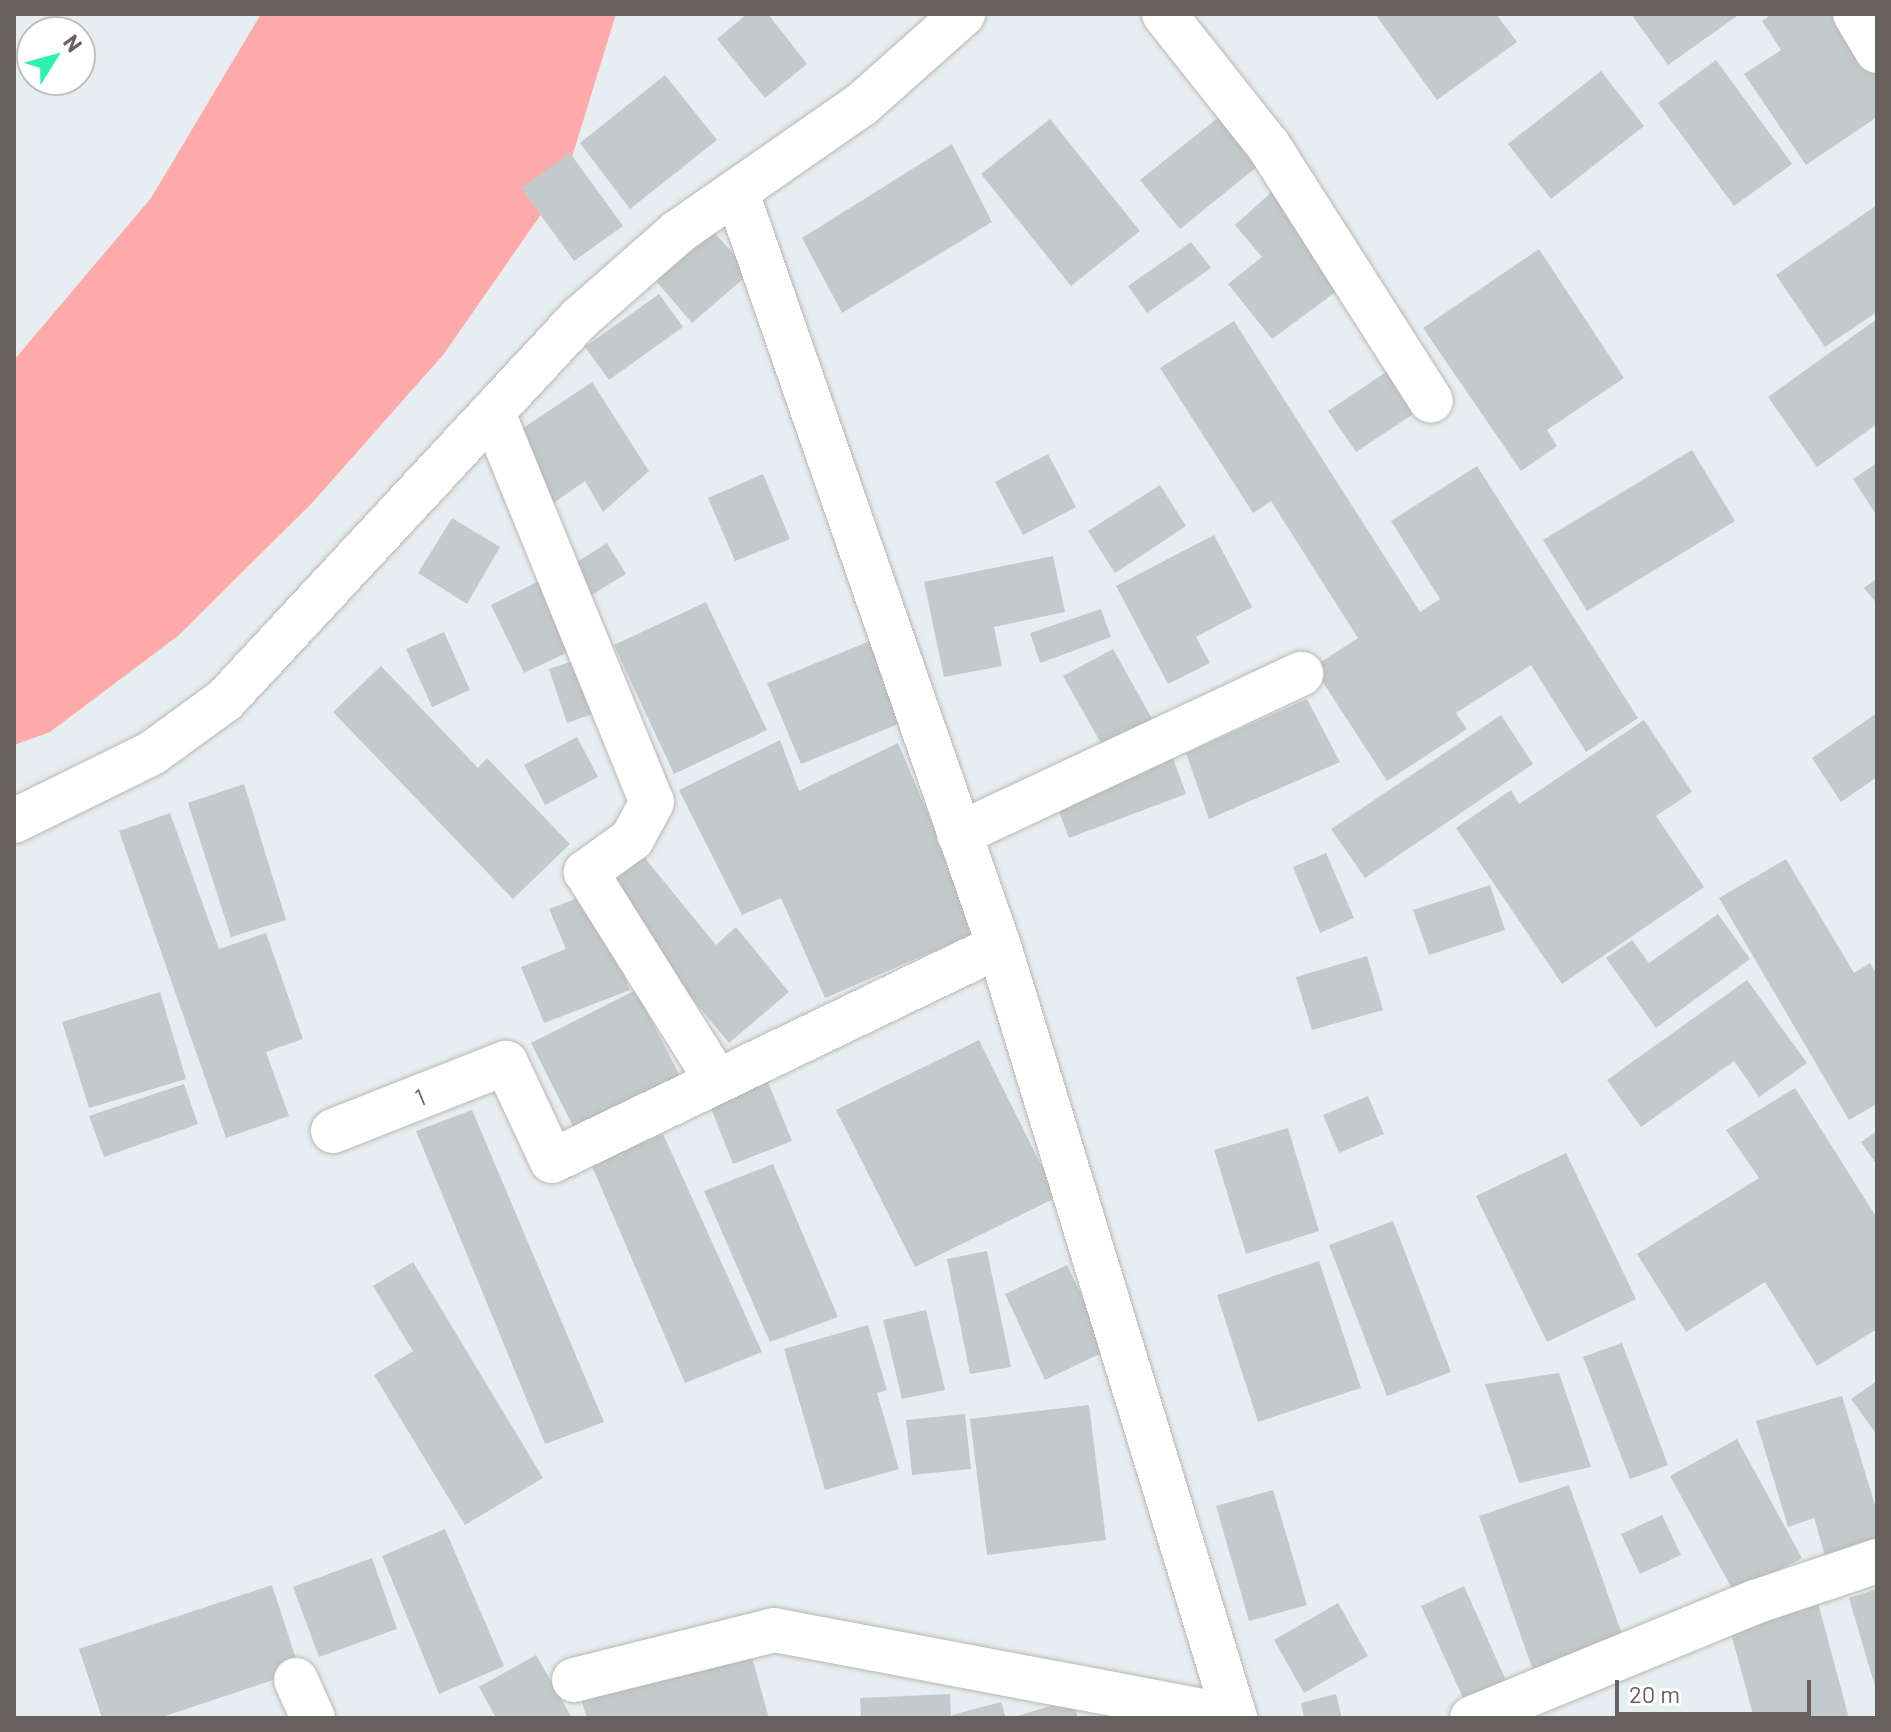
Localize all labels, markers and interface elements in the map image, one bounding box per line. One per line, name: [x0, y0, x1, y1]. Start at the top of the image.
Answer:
north arrow: [16, 16, 96, 96]
text: N: [59, 29, 88, 56]
street label: 1: [411, 1082, 429, 1112]
scale bar: [1619, 1664, 1815, 1714]
text: 20 m: [1629, 1679, 1680, 1708]

